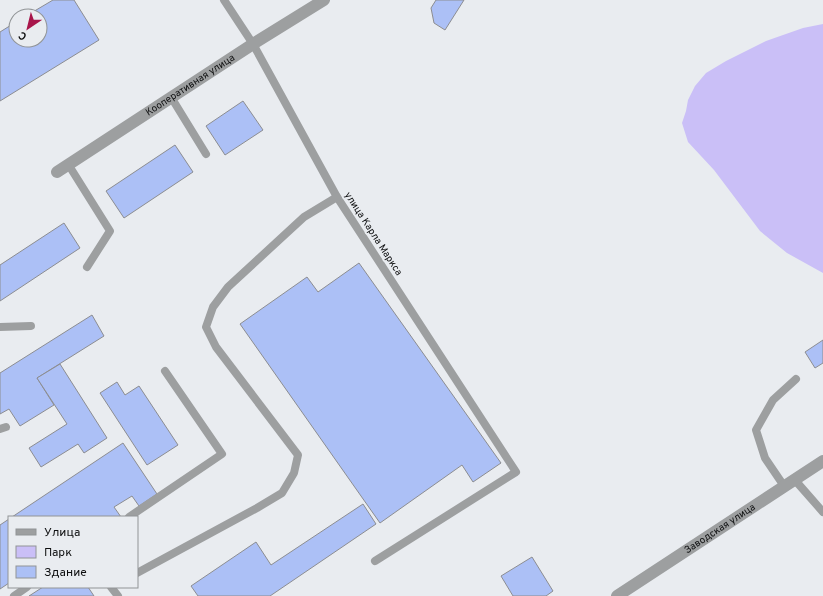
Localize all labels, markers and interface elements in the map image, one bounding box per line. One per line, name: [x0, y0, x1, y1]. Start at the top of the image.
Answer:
north arrow: [8, 8, 48, 48]
text: С: [16, 28, 30, 43]
street label: Кооперативная улица: [143, 51, 237, 119]
street label: улица Карла Маркса: [341, 190, 405, 278]
street label: Заводская улица: [682, 501, 758, 557]
legend: [8, 516, 138, 588]
text: Улица: [44, 525, 80, 541]
text: Парк: [44, 545, 72, 561]
text: Здание: [44, 565, 87, 581]

